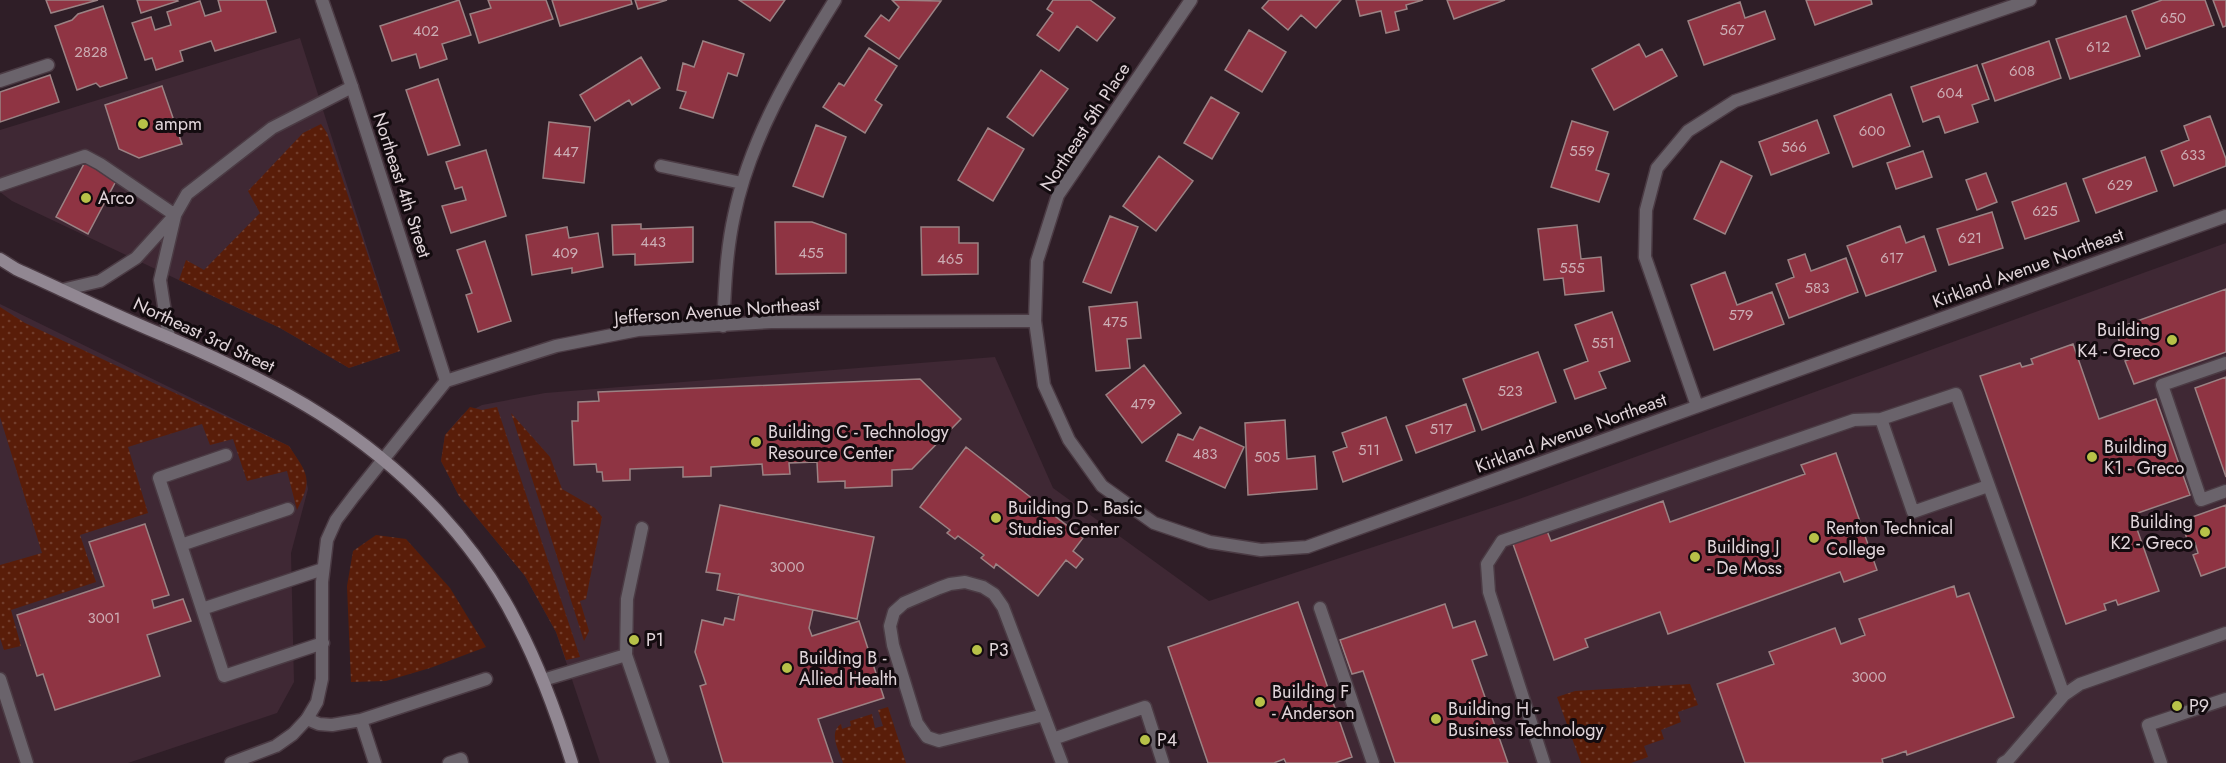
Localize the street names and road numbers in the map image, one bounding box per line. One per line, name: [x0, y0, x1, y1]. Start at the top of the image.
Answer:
street label: Northeast 5th Place: [1034, 58, 1136, 196]
street label: Northeast 4th Street: [366, 109, 438, 262]
street label: Kirkland Avenue Northeast: [1929, 221, 2128, 315]
street label: Northeast 3rd Street: [129, 291, 280, 379]
street label: Jefferson Avenue Northeast: [611, 291, 821, 331]
street label: Kirkland Avenue Northeast: [1472, 386, 1671, 480]

